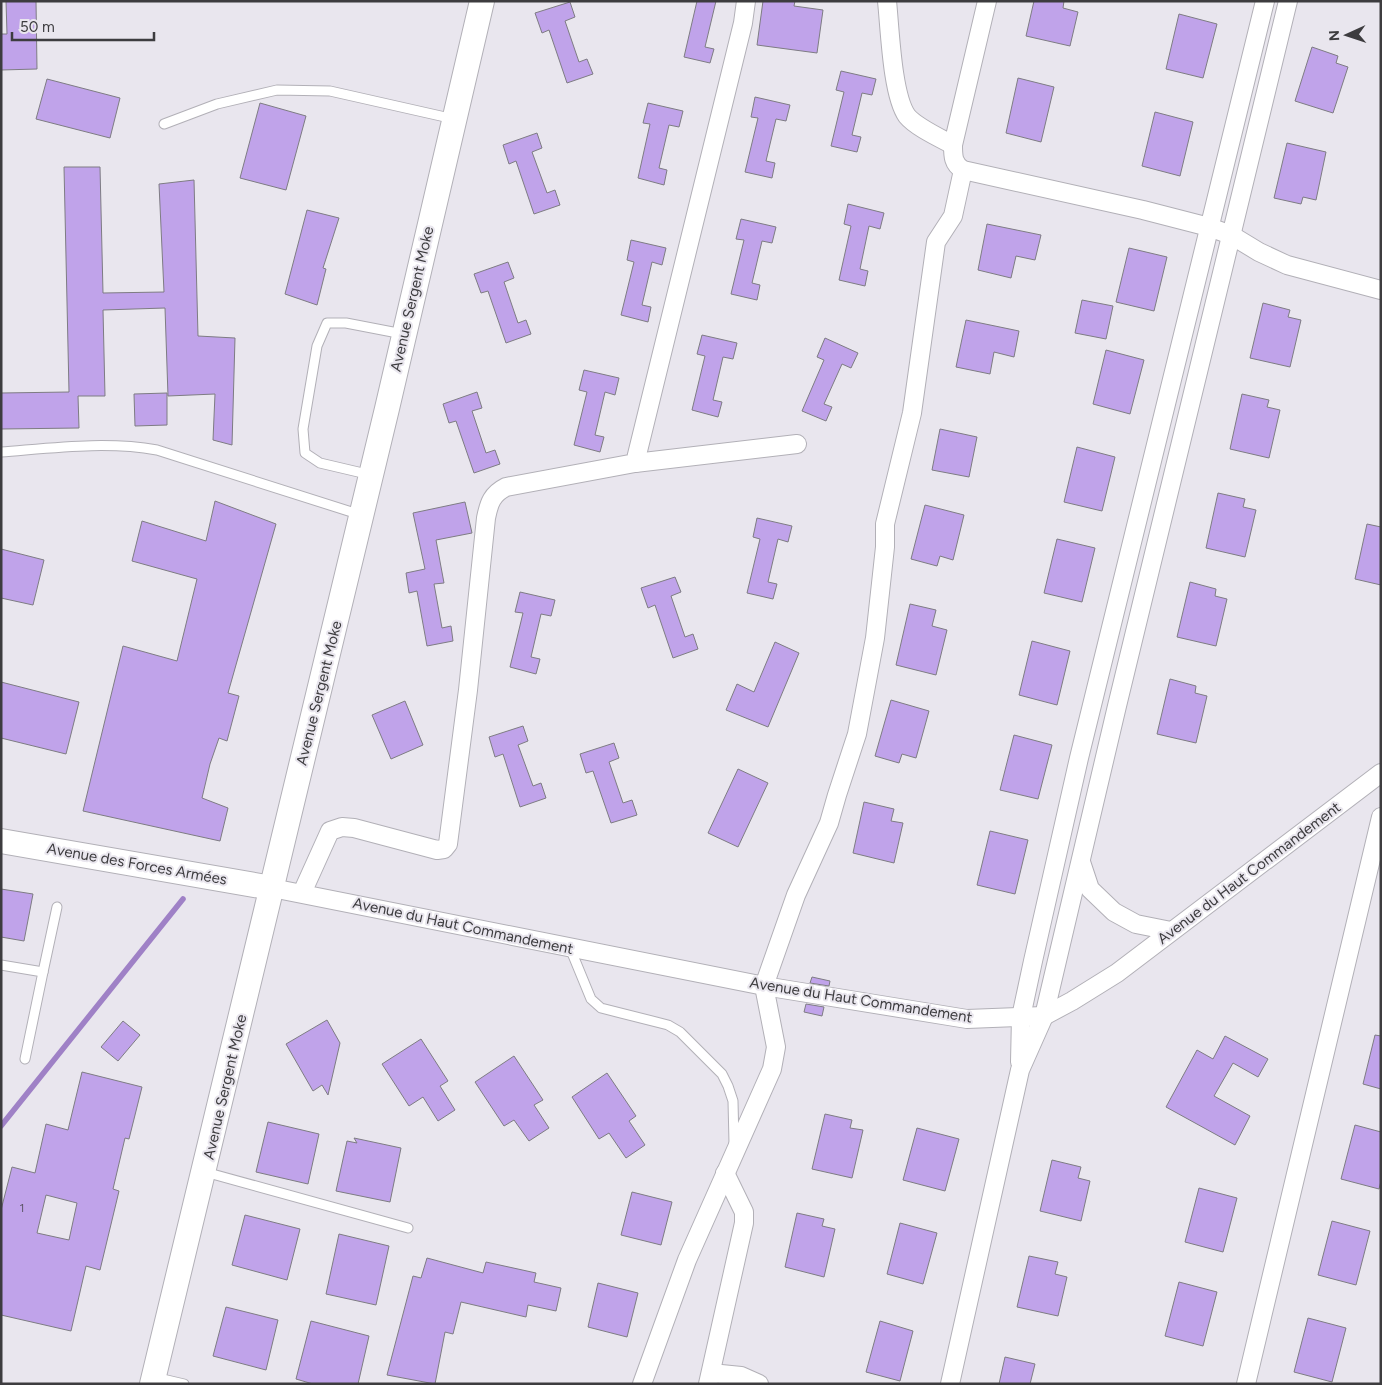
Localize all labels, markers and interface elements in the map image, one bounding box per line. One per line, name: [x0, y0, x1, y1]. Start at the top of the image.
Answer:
scale bar: [12, 10, 155, 42]
north arrow: [1322, 10, 1372, 60]
text: 50 m: [20, 18, 55, 36]
text: N: [1326, 30, 1343, 42]
street label: Avenue Sergent Moke: [387, 225, 437, 373]
street label: Avenue Sergent Moke: [292, 619, 346, 767]
street label: Avenue du Haut Commandement: [1154, 798, 1345, 948]
street label: Avenue des Forces Armées: [46, 839, 228, 889]
street label: Avenue du Haut Commandement: [351, 894, 575, 958]
street label: Avenue du Haut Commandement: [748, 974, 974, 1027]
street label: Avenue Sergent Moke: [200, 1013, 250, 1161]
house number: 1: [20, 1201, 24, 1215]

